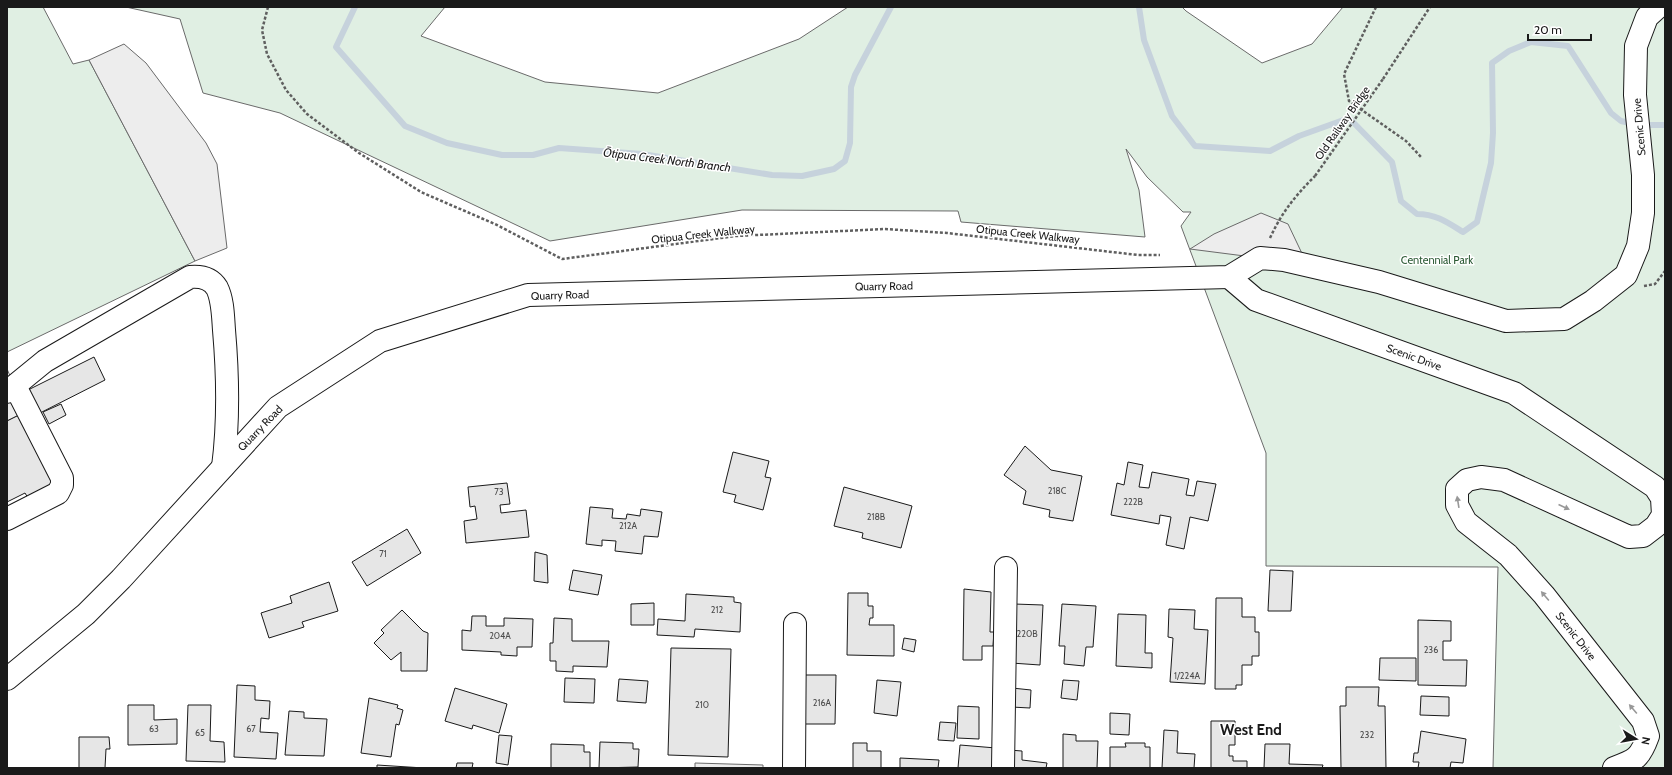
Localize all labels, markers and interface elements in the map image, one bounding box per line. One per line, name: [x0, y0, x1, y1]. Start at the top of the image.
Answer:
scale bar: [1528, 16, 1591, 42]
text: 20 m: [1534, 22, 1562, 37]
street label: Old Railway Bridge: [1311, 83, 1373, 163]
street label: Scenic Drive: [1629, 97, 1648, 156]
water label: Ōtipua Creek North Branch: [602, 144, 732, 175]
street label: Otipua Creek Walkway: [650, 222, 756, 246]
street label: Otipua Creek Walkway: [975, 222, 1081, 246]
park label: Centennial Park: [1401, 253, 1473, 267]
street label: Quarry Road: [855, 278, 913, 294]
street label: Quarry Road: [531, 287, 589, 303]
street label: Scenic Drive: [1385, 341, 1444, 374]
street label: Quarry Road: [235, 402, 285, 454]
house number: 218C: [1048, 485, 1067, 496]
house number: 73: [494, 486, 504, 497]
house number: 222B: [1123, 496, 1143, 507]
one-way arrow: [1455, 496, 1461, 509]
one-way arrow: [1558, 504, 1569, 510]
house number: 218B: [867, 511, 886, 522]
house number: 212A: [619, 520, 637, 531]
house number: 71: [379, 548, 387, 559]
one-way arrow: [1540, 591, 1549, 601]
house number: 212: [711, 604, 723, 615]
street label: Scenic Drive: [1553, 609, 1599, 663]
house number: 220B: [1016, 628, 1038, 639]
house number: 204A: [489, 630, 511, 641]
house number: 236: [1424, 644, 1438, 655]
house number: 1/224A: [1174, 670, 1200, 681]
house number: 216A: [813, 697, 832, 708]
house number: 210: [695, 699, 709, 710]
one-way arrow: [1629, 704, 1638, 715]
north arrow: [1616, 719, 1656, 759]
district label: West End: [1220, 721, 1282, 739]
house number: 63: [149, 723, 159, 734]
house number: 67: [246, 723, 256, 734]
house number: 65: [195, 727, 205, 738]
house number: 232: [1360, 729, 1374, 740]
text: N: [1638, 736, 1653, 746]

